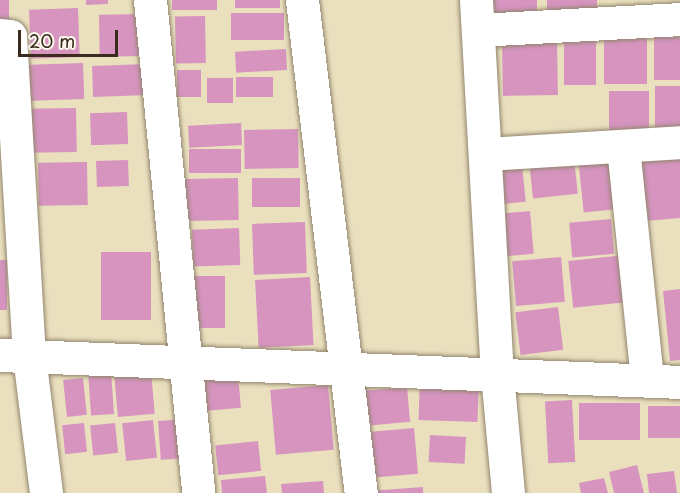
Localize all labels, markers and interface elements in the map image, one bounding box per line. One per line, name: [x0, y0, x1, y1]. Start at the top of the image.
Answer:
scale bar: [21, 18, 122, 56]
text: 20 m: [29, 27, 75, 54]

